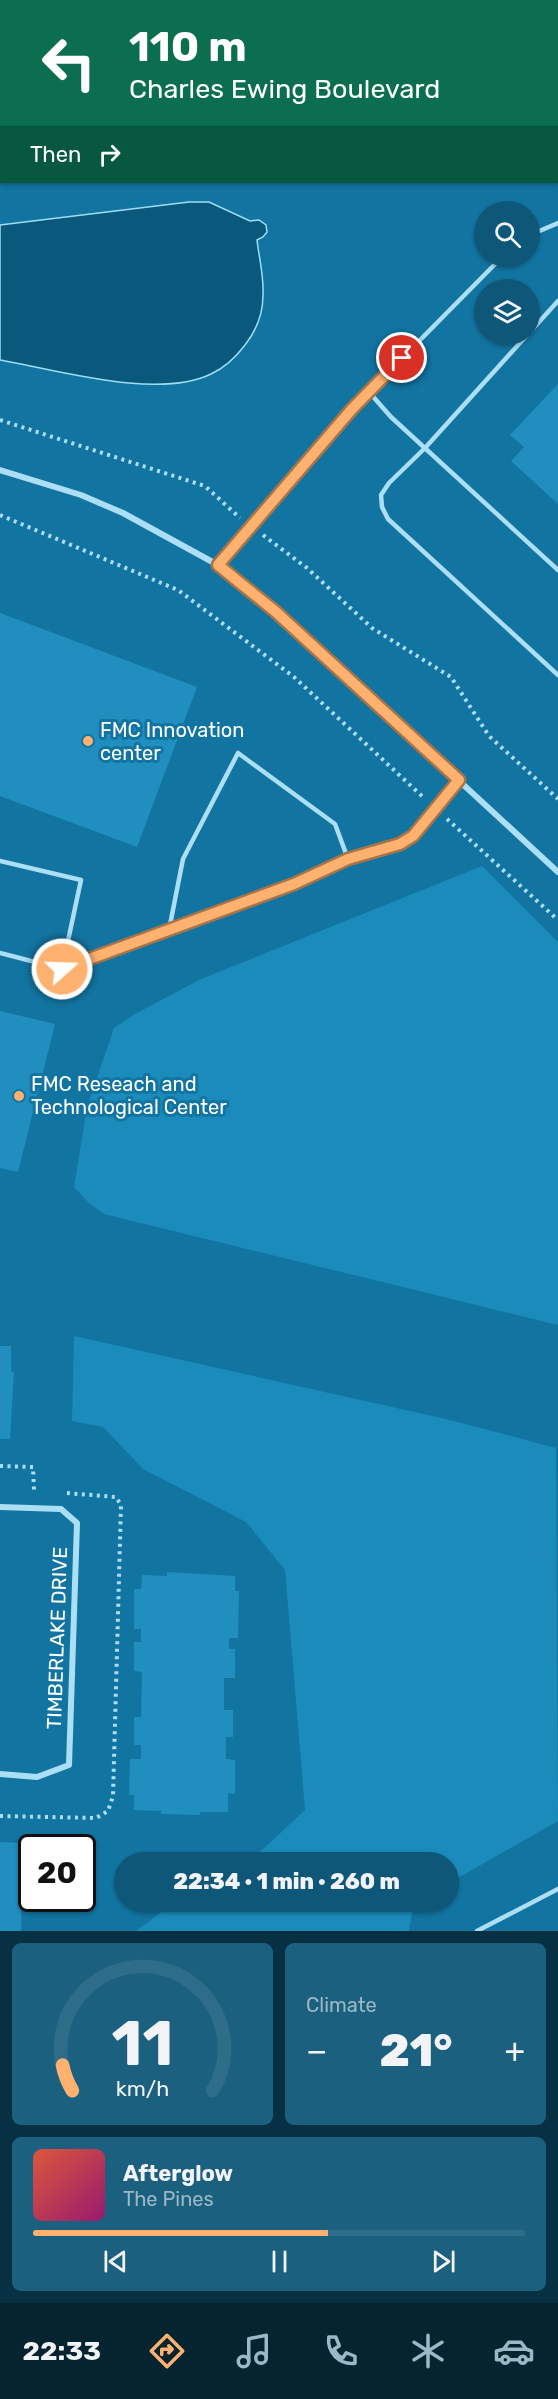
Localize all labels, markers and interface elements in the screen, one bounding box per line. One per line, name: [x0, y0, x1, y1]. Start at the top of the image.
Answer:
text: 110 m: [129, 22, 247, 72]
icon: left: [30, 24, 108, 102]
text: Charles Ewing Boulevard: [129, 73, 440, 105]
icon: right: [93, 138, 126, 171]
text: Then: [30, 141, 81, 168]
map controls: [474, 201, 540, 345]
button: search: [474, 201, 540, 267]
button: layers: [474, 279, 540, 345]
pin: [376, 332, 427, 383]
icon: arrive: [385, 341, 418, 374]
place label: FMC Innovation center: [100, 718, 244, 765]
marker: FMC Innovation center: [81, 734, 95, 748]
position arrow: [30, 937, 94, 1001]
place label: FMC Reseach and Technological Center: [31, 1072, 227, 1119]
marker: FMC Reseach and Technological Center: [12, 1089, 26, 1103]
street label: TIMBERLAKE DRIVE: [42, 1546, 72, 1730]
speed limit sign: 20: [18, 1834, 96, 1912]
text: 22:34 · 1 min · 260 m: [173, 1868, 400, 1895]
text: Climate: [306, 1993, 377, 2017]
text: 11: [111, 2007, 174, 2081]
text: 21°: [379, 2024, 452, 2077]
text: −: [306, 2031, 327, 2070]
text: +: [504, 2031, 525, 2070]
text: km/h: [116, 2076, 169, 2101]
text: Afterglow: [123, 2160, 233, 2187]
text: The Pines: [123, 2187, 214, 2211]
icon: previous: [99, 2245, 132, 2278]
icon: pause: [263, 2245, 296, 2278]
icon: next: [427, 2245, 460, 2278]
icon: directions: [146, 2330, 188, 2372]
icon: music: [233, 2330, 275, 2372]
icon: phone: [320, 2330, 362, 2372]
icon: climate: [407, 2330, 449, 2372]
icon: car: [493, 2330, 535, 2372]
text: 22:33: [22, 2335, 101, 2367]

